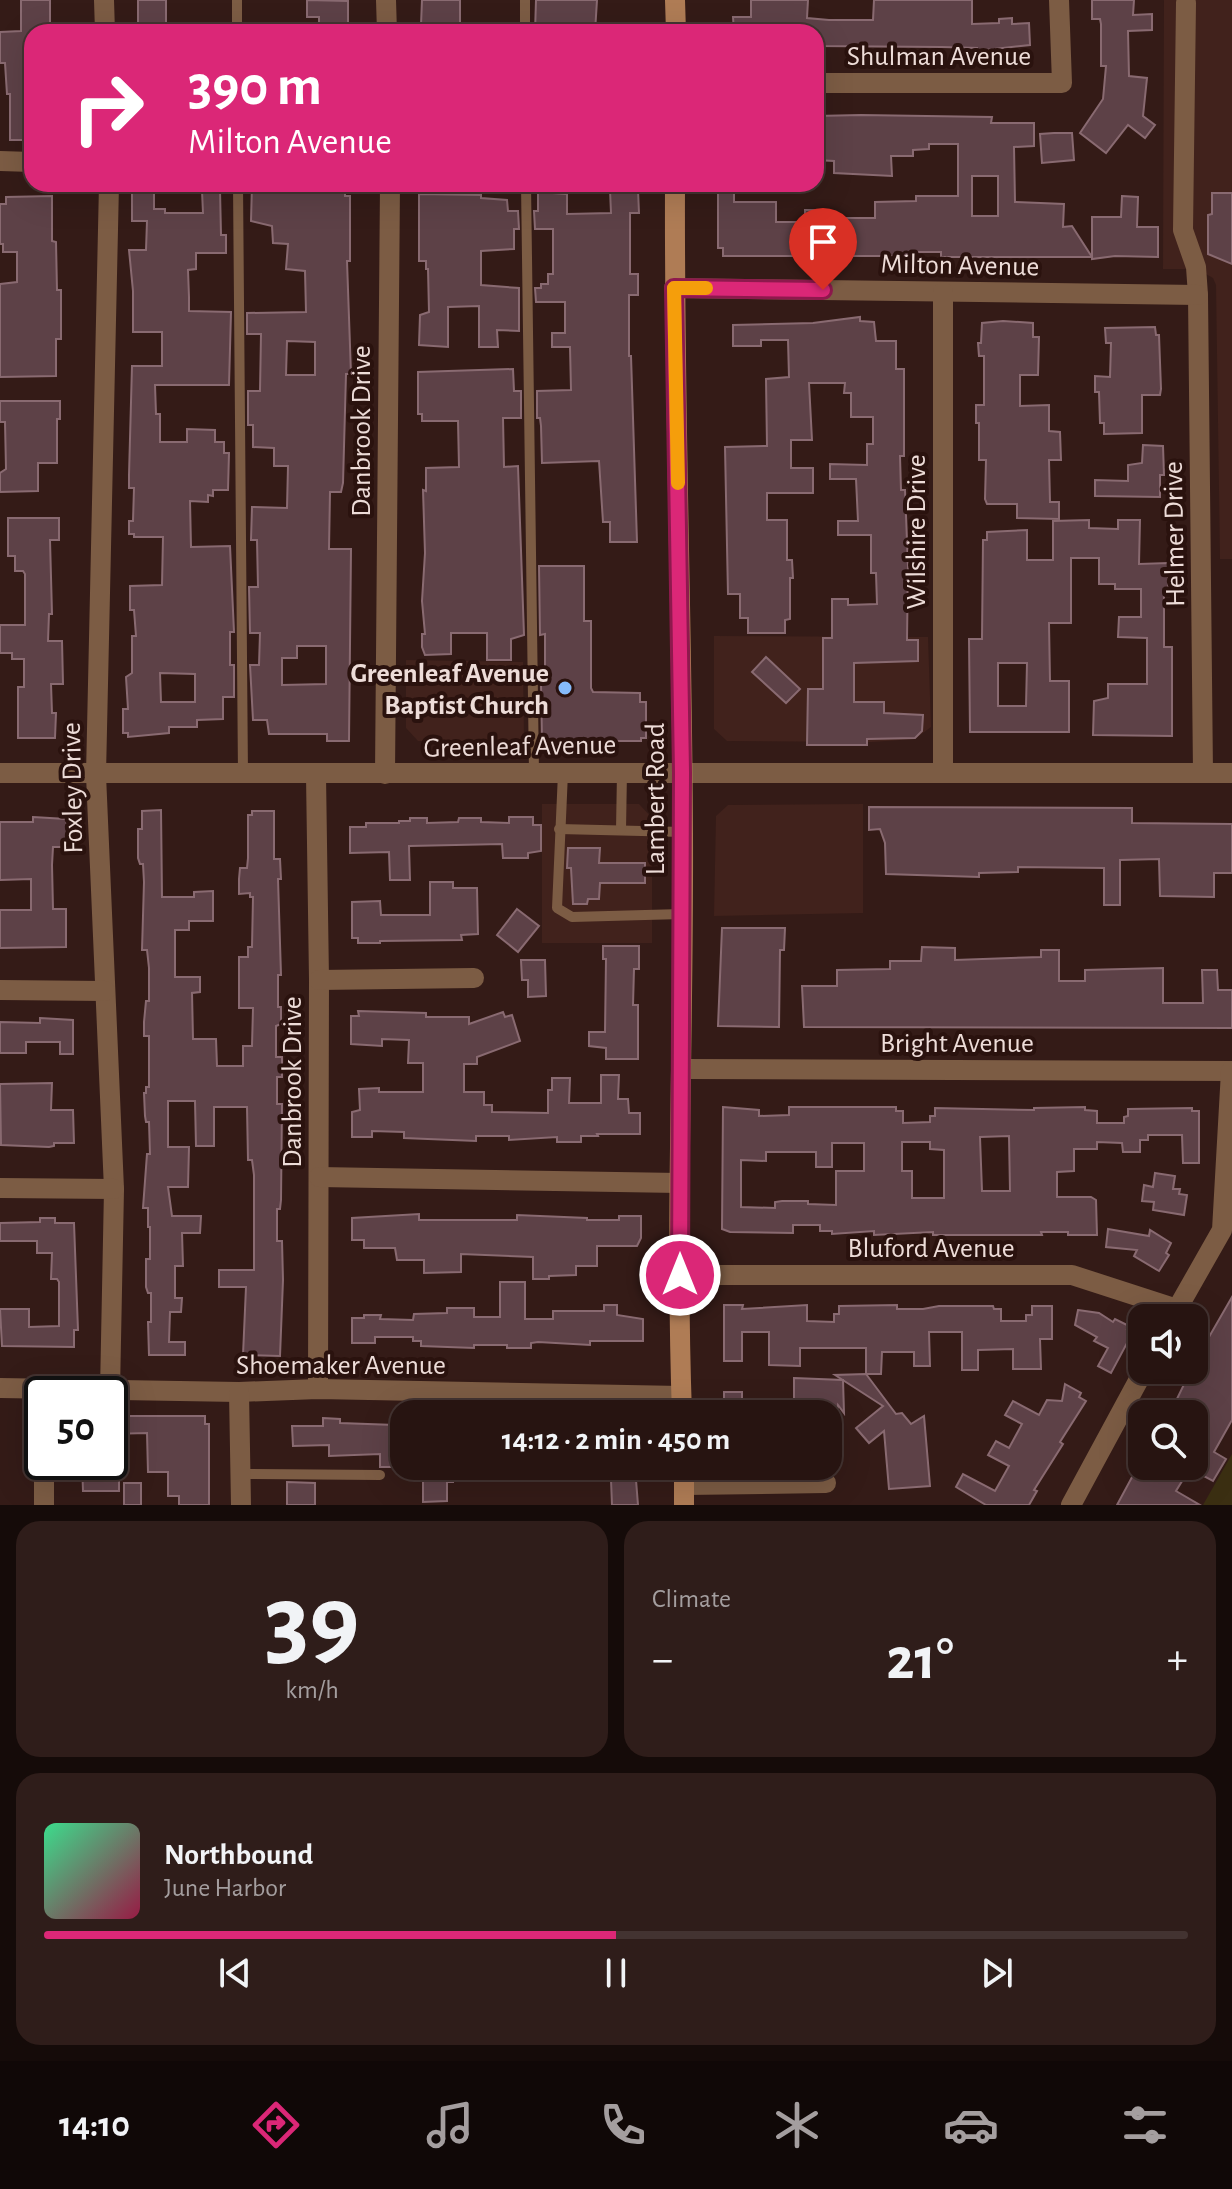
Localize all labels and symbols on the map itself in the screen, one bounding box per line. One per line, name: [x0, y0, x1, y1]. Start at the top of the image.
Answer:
street label: Shulman Avenue: [847, 43, 1031, 71]
pin: [789, 208, 857, 290]
street label: Milton Avenue: [880, 251, 1039, 281]
street label: Danbrook Drive: [348, 345, 376, 517]
street label: Wilshire Drive: [903, 454, 931, 610]
street label: Helmer Drive: [1160, 461, 1190, 607]
place label: Greenleaf Avenue Baptist Church: [351, 660, 549, 720]
marker: Greenleaf Avenue Baptist Church: [556, 679, 574, 697]
street label: Foxley Drive: [58, 722, 88, 854]
street label: Lambert Road: [642, 723, 670, 875]
street label: Greenleaf Avenue: [423, 731, 617, 763]
street label: Danbrook Drive: [279, 996, 307, 1168]
street label: Bright Avenue: [880, 1030, 1034, 1058]
position arrow: [638, 1233, 722, 1317]
street label: Bluford Avenue: [847, 1235, 1015, 1263]
street label: Shoemaker Avenue: [236, 1352, 446, 1380]
speed limit sign: 50: [24, 1376, 128, 1480]

